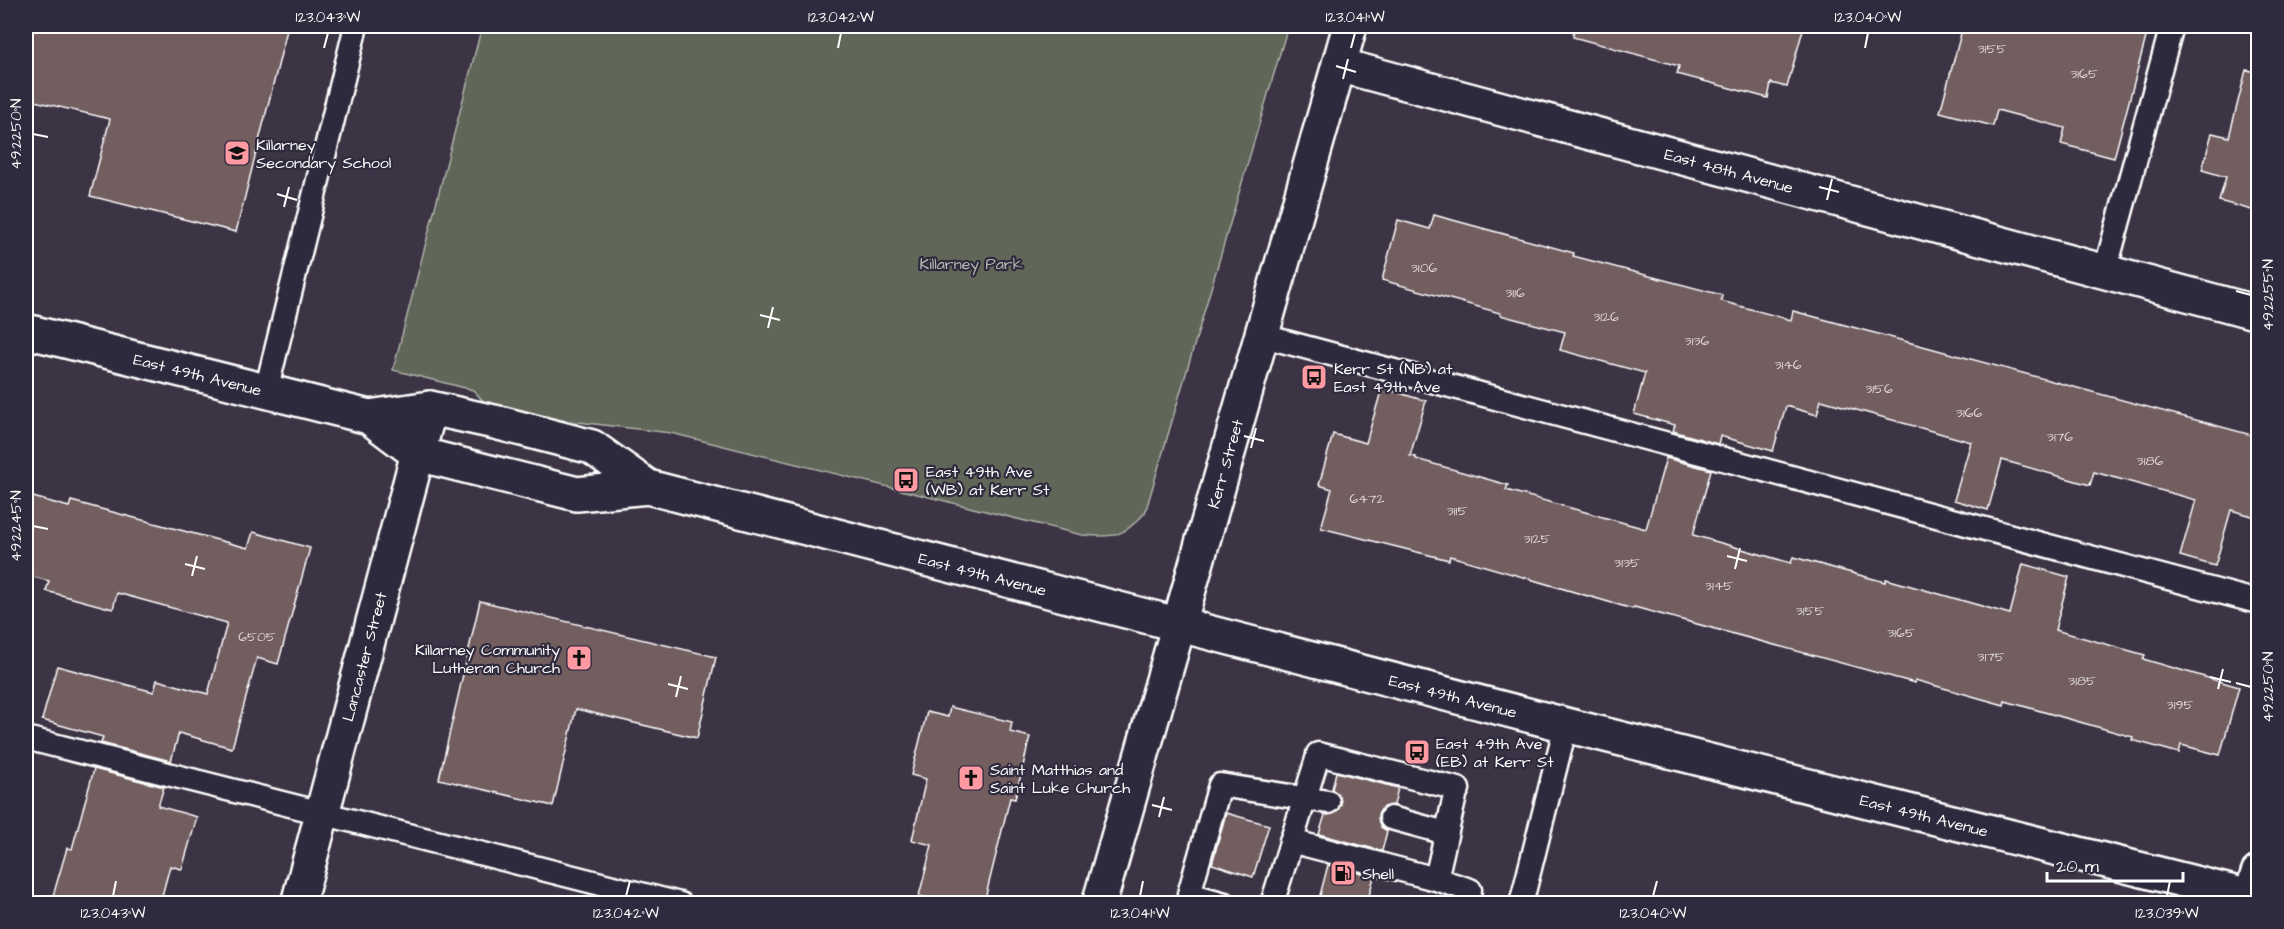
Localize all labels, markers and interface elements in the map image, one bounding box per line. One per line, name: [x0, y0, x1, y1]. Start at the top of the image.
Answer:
text: 123.043°W: [296, 7, 360, 28]
text: 123.042°W: [808, 7, 874, 28]
text: 123.041°W: [1325, 7, 1385, 28]
text: 123.040°W: [1835, 7, 1901, 28]
house number: 3155: [1978, 39, 2006, 59]
house number: 3165: [2070, 64, 2098, 84]
text: 49.2250°N: [6, 99, 27, 169]
place label: Killarney Secondary School: [256, 134, 391, 175]
school or university icon: Killarney Secondary School: [222, 138, 252, 168]
street label: East 48th Avenue: [1662, 143, 1796, 199]
park label: Killarney Park: [920, 253, 1023, 276]
house number: 3106: [1411, 258, 1437, 278]
text: 49.2255°N: [2258, 259, 2279, 331]
house number: 3116: [1505, 283, 1525, 303]
house number: 3126: [1593, 307, 1619, 327]
house number: 3136: [1685, 331, 1710, 351]
street label: East 49th Avenue: [131, 348, 264, 402]
house number: 3146: [1774, 355, 1802, 375]
place label: Kerr St (NB) at East 49th Ave: [1334, 358, 1453, 398]
bus stop icon: Kerr St (NB) at East 49th Ave: [1299, 362, 1329, 392]
house number: 3156: [1865, 379, 1893, 399]
house number: 3166: [1956, 403, 1982, 423]
street label: Kerr Street: [1203, 416, 1249, 511]
house number: 3176: [2047, 427, 2073, 447]
house number: 3186: [2137, 451, 2164, 471]
place label: East 49th Ave (WB) at Kerr St: [926, 461, 1050, 501]
bus stop icon: East 49th Ave (WB) at Kerr St: [891, 465, 921, 495]
house number: 6472: [1350, 489, 1384, 509]
text: 49.2245°N: [6, 490, 27, 562]
house number: 3115: [1447, 501, 1467, 521]
house number: 3125: [1524, 529, 1551, 549]
street label: East 49th Avenue: [916, 548, 1049, 602]
house number: 3135: [1614, 553, 1640, 573]
house number: 3145: [1705, 576, 1733, 596]
street label: Lancaster Street: [337, 589, 393, 724]
house number: 3155: [1796, 601, 1824, 621]
house number: 3165: [1887, 623, 1915, 643]
house number: 6505: [238, 627, 276, 647]
place label: Killarney Community Lutheran Church: [415, 639, 560, 679]
church icon: Killarney Community Lutheran Church: [564, 643, 594, 673]
house number: 3175: [1977, 647, 2005, 667]
text: 49.2250°N: [2258, 652, 2279, 722]
street label: East 49th Avenue: [1387, 670, 1519, 724]
house number: 3185: [2068, 671, 2096, 691]
house number: 3195: [2167, 695, 2193, 715]
place label: East 49th Ave (EB) at Kerr St: [1436, 733, 1554, 773]
bus stop icon: East 49th Ave (EB) at Kerr St: [1402, 737, 1432, 767]
place label: Saint Matthias and Saint Luke Church: [990, 759, 1130, 799]
church icon: Saint Matthias and Saint Luke Church: [956, 763, 986, 793]
street label: East 49th Avenue: [1858, 789, 1991, 843]
scale bar: [2047, 845, 2184, 883]
text: 20 m: [2056, 854, 2099, 879]
fuel station icon: Shell: [1328, 858, 1358, 888]
place label: Shell: [1362, 863, 1394, 885]
text: 123.043°W: [81, 903, 145, 924]
text: 123.042°W: [593, 903, 659, 924]
text: 123.041°W: [1110, 903, 1170, 924]
text: 123.040°W: [1620, 903, 1686, 924]
text: 123.039°W: [2135, 903, 2199, 924]

